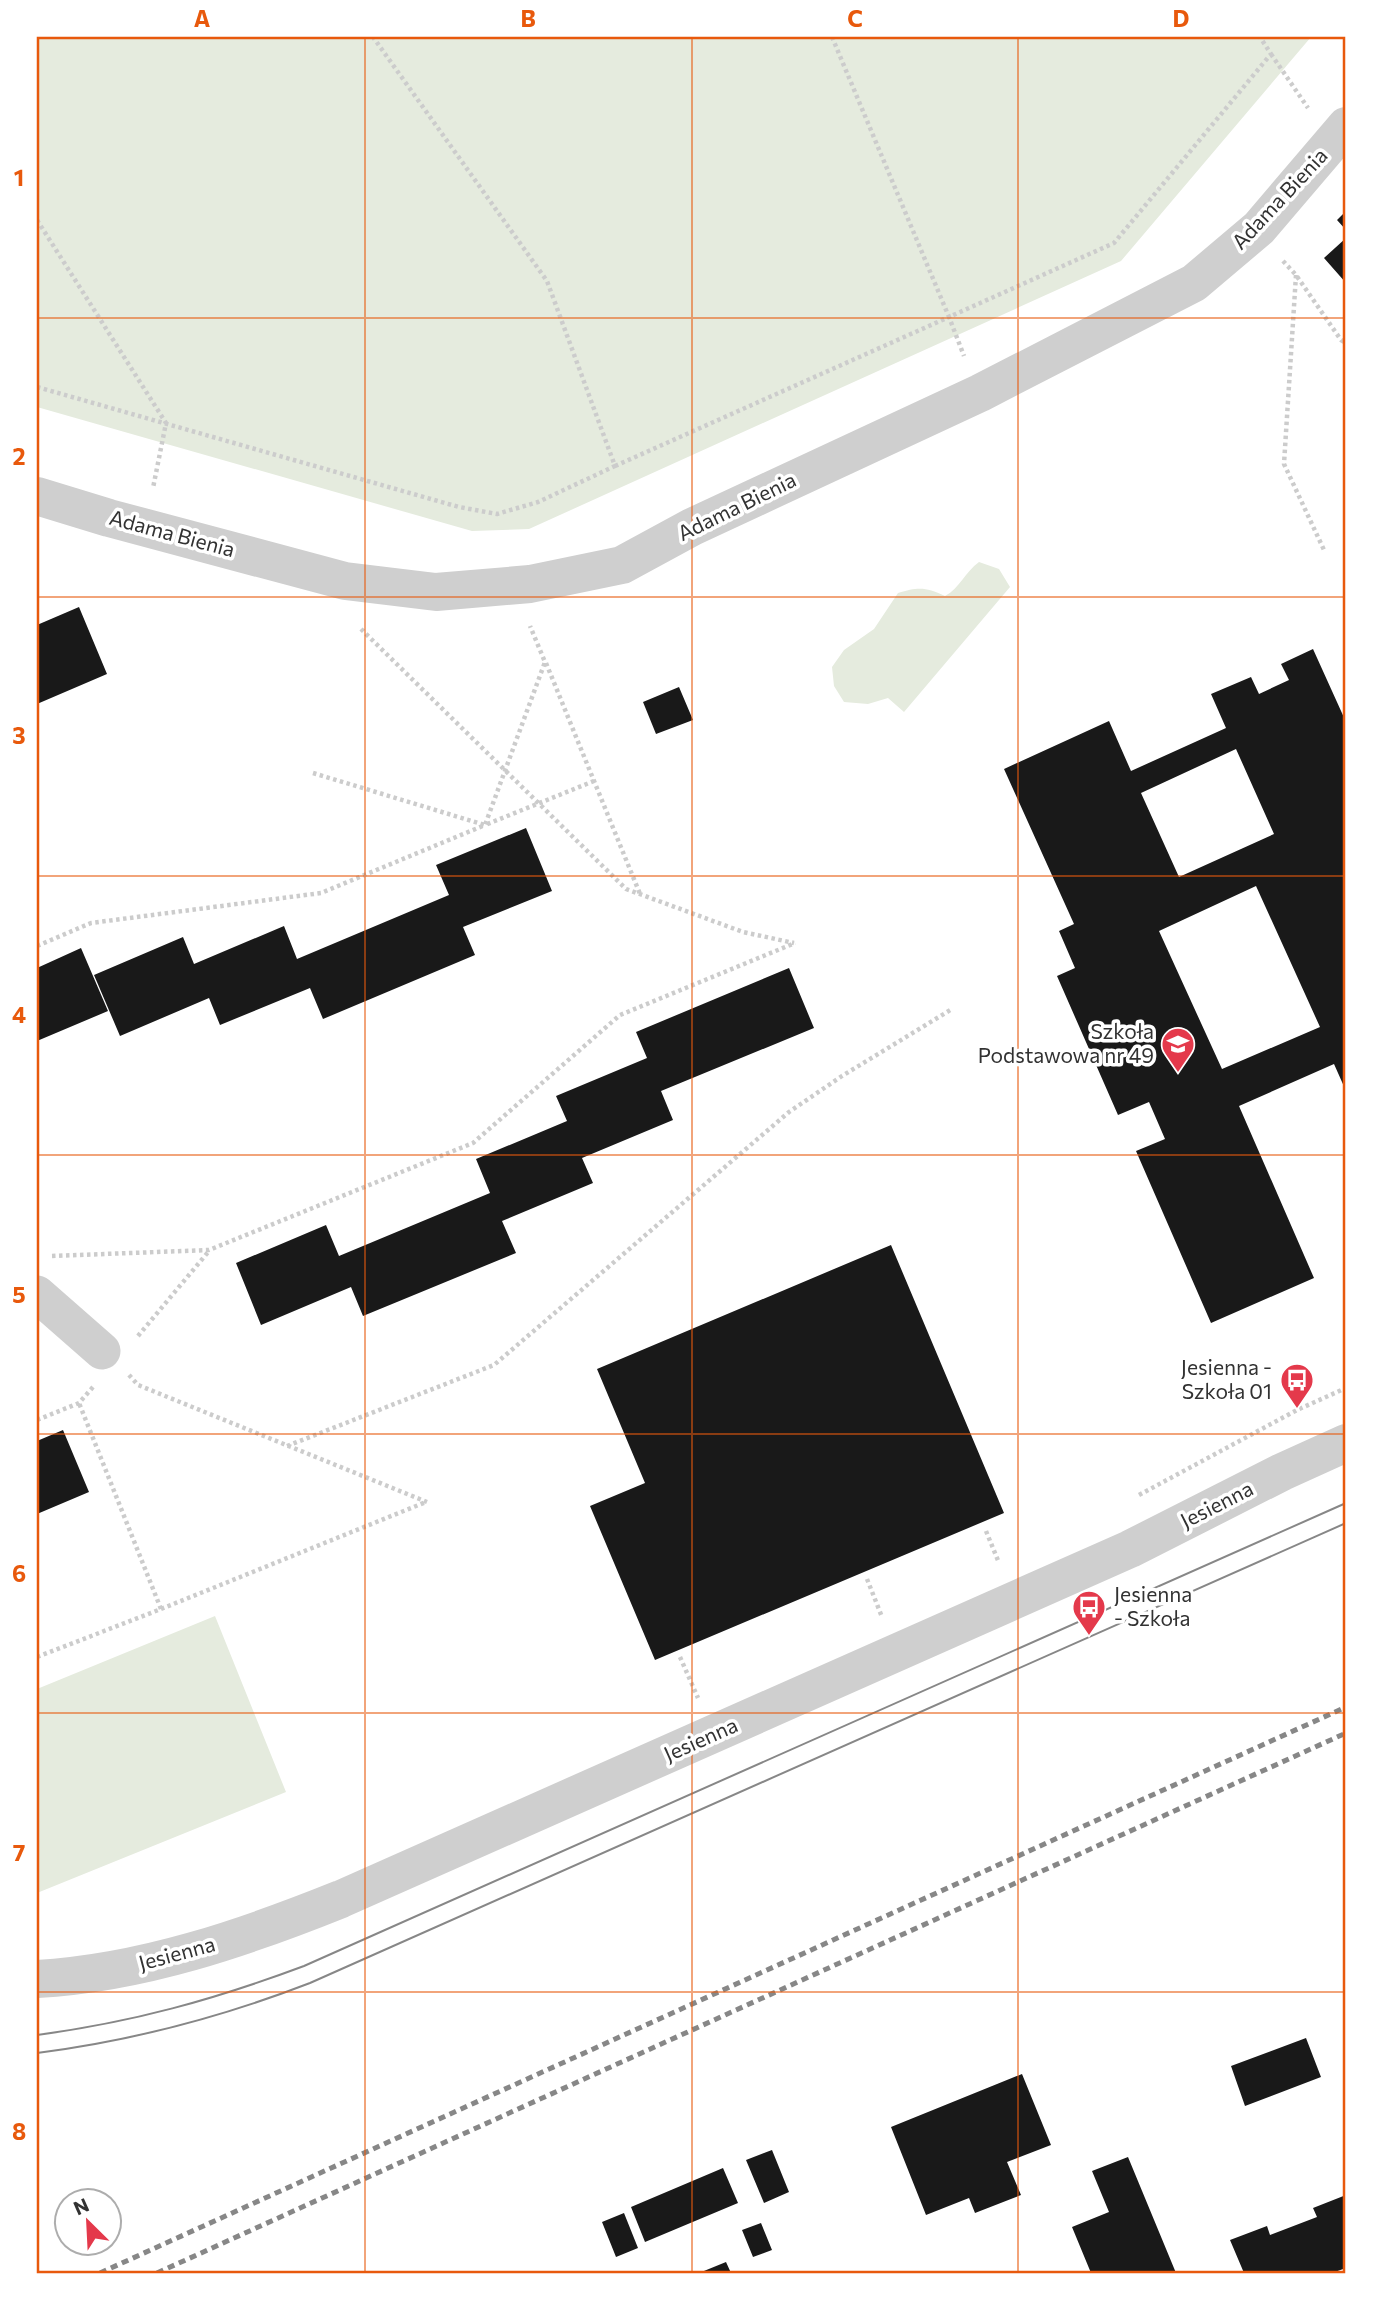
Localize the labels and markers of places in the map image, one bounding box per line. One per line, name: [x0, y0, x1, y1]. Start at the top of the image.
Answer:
place label: Szkoła Podstawowa nr 49: [978, 1018, 1154, 1067]
school or university icon: Szkoła Podstawowa nr 49: [1159, 1025, 1197, 1074]
place label: Jesienna - Szkoła 01: [1181, 1354, 1272, 1403]
bus stop icon: Jesienna - Szkoła 01: [1278, 1361, 1316, 1410]
place label: Jesienna - Szkoła: [1114, 1581, 1192, 1630]
bus stop icon: Jesienna - Szkoła: [1070, 1588, 1108, 1637]

